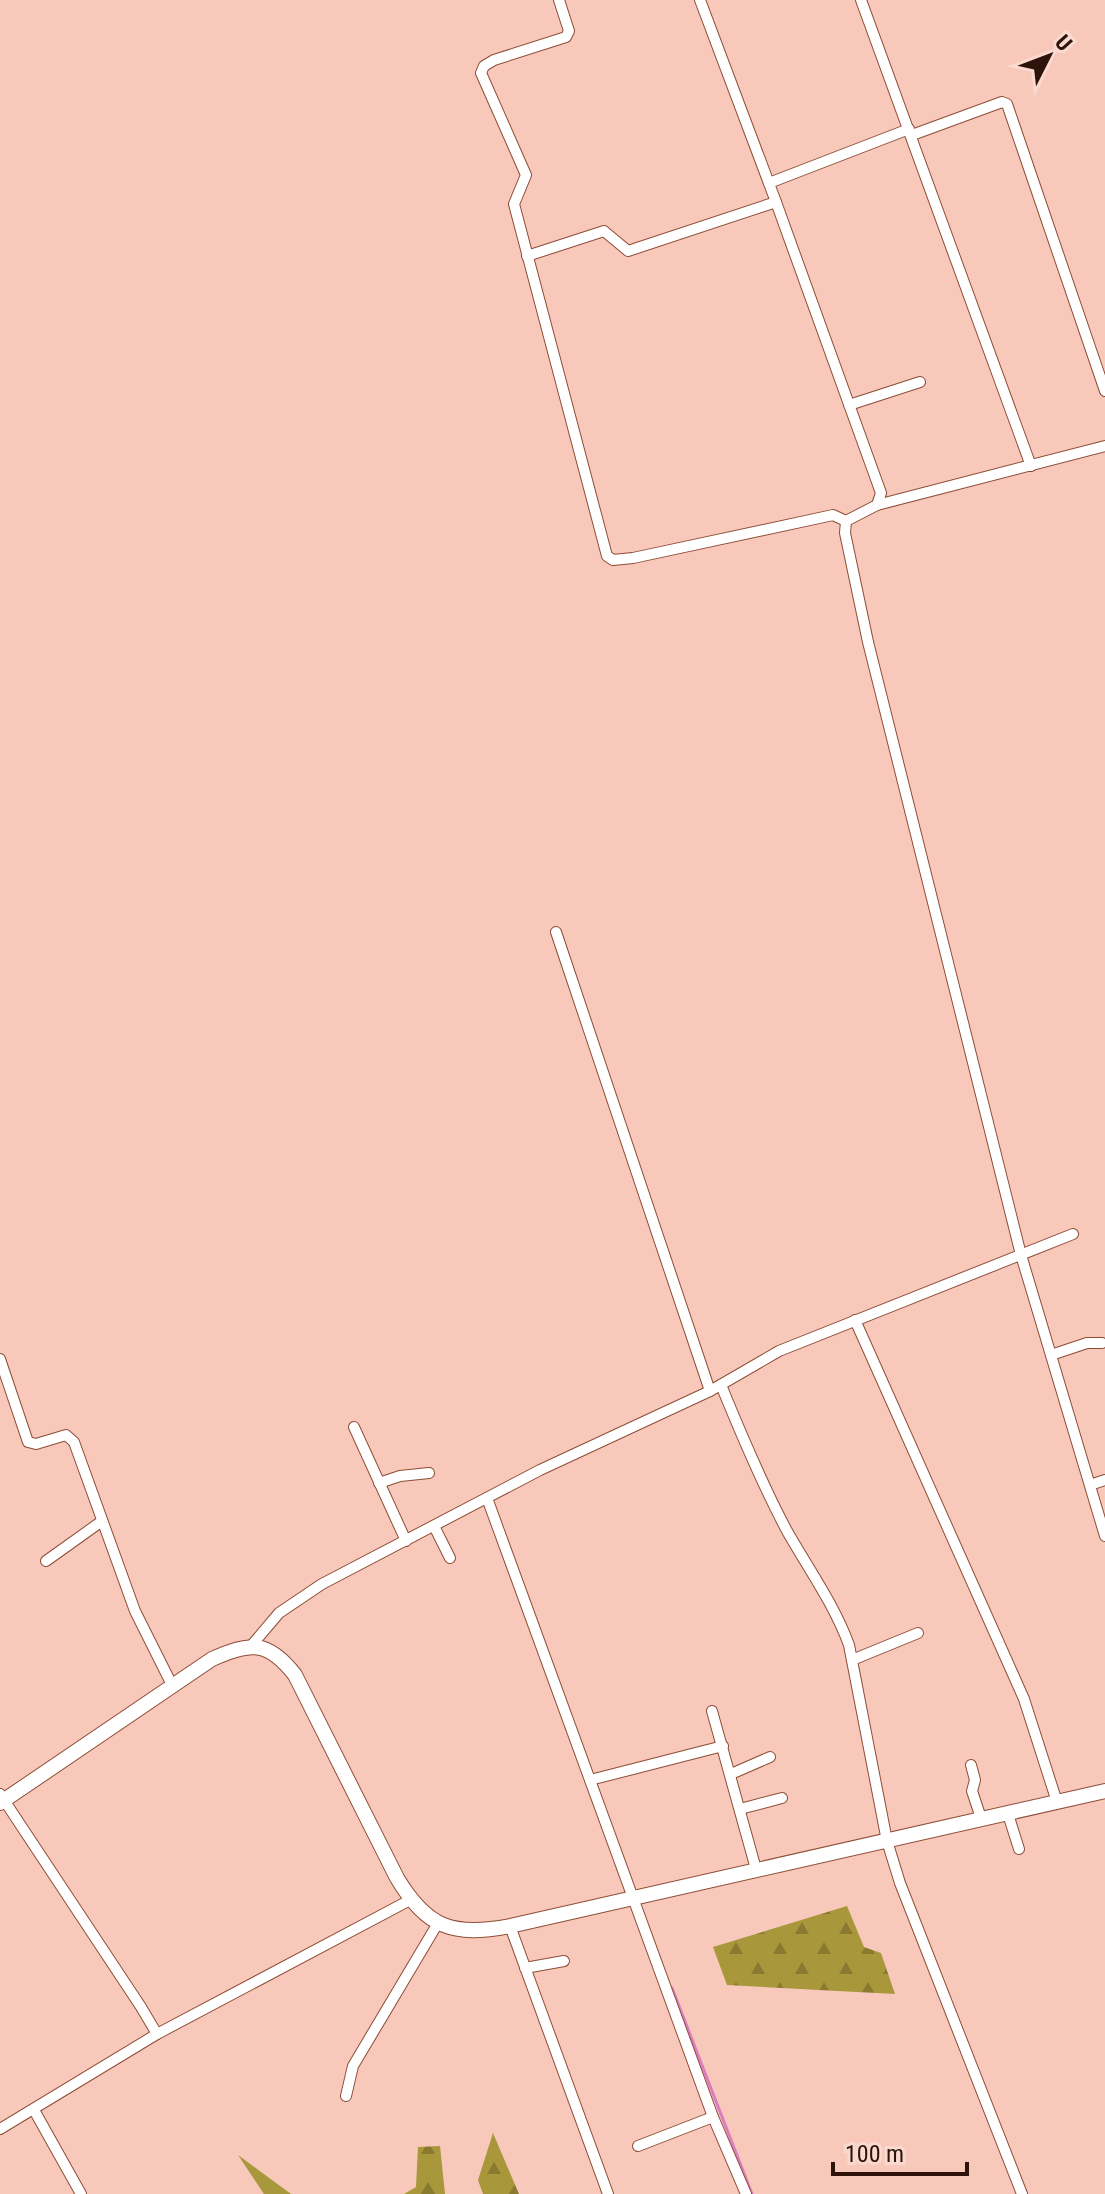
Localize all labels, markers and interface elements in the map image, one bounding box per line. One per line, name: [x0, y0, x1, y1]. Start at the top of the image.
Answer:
north arrow: [1009, 16, 1089, 96]
text: U: [1050, 30, 1077, 56]
scale bar: [833, 2126, 967, 2176]
text: 100 m: [845, 2140, 904, 2168]

